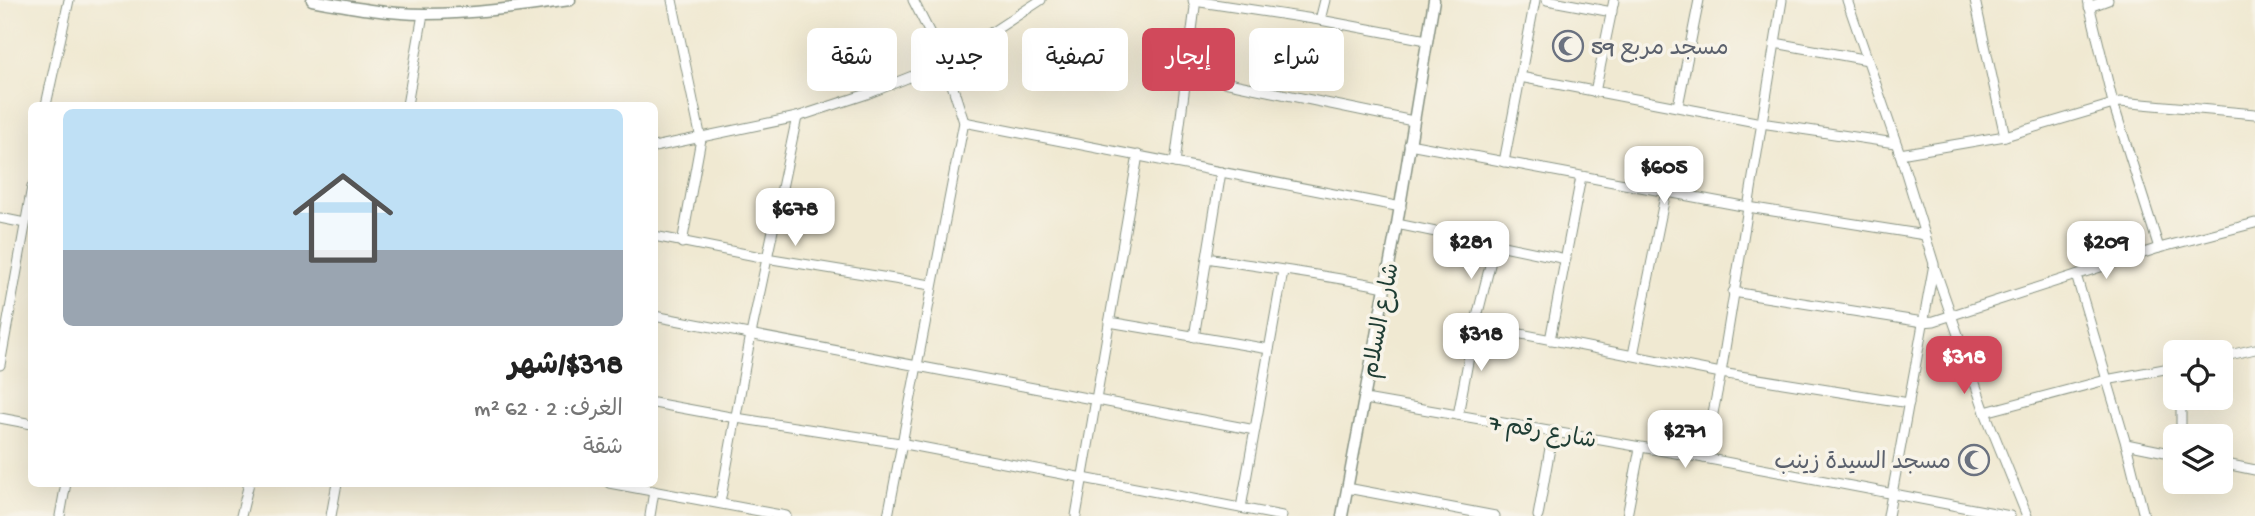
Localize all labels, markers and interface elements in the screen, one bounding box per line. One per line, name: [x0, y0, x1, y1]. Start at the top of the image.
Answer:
chip: شقة: [807, 28, 897, 91]
chip: جديد: [911, 28, 1008, 91]
chip: تصفية: [1022, 28, 1128, 91]
chip: إيجار: [1142, 28, 1235, 91]
chip: شراء: [1249, 28, 1344, 91]
mosque icon: مسجد مربع 59: [1551, 29, 1585, 63]
place label: مسجد مربع 59: [1591, 36, 1729, 63]
pin: $605: [1623, 146, 1705, 206]
icon: home: [280, 155, 406, 281]
text: $605: [1640, 155, 1688, 182]
pin: $678: [754, 188, 836, 248]
text: $678: [772, 197, 818, 224]
pin: $281: [1430, 222, 1512, 281]
pin: $209: [2065, 222, 2147, 281]
text: $281: [1449, 230, 1493, 257]
text: $209: [2083, 230, 2129, 257]
street label: شارع السلام: [1358, 261, 1408, 381]
pin: $318: [1440, 314, 1522, 373]
text: $318: [1459, 322, 1503, 349]
pin: $318: [1923, 336, 2005, 396]
map controls: [2163, 340, 2233, 494]
button: locate: [2163, 340, 2233, 410]
text: $318: [1942, 345, 1986, 372]
text: $318/شهر: [508, 350, 623, 385]
text: الغرف: 2 · 62 m²: [474, 397, 623, 424]
pin: $271: [1644, 410, 1726, 470]
street label: شارع رقم 7: [1485, 411, 1598, 457]
text: $271: [1664, 419, 1706, 446]
button: layers: [2163, 424, 2233, 494]
text: شقة: [583, 435, 623, 462]
mosque icon: مسجد السيدة زينب: [1957, 443, 1991, 477]
place label: مسجد السيدة زينب: [1774, 450, 1951, 477]

